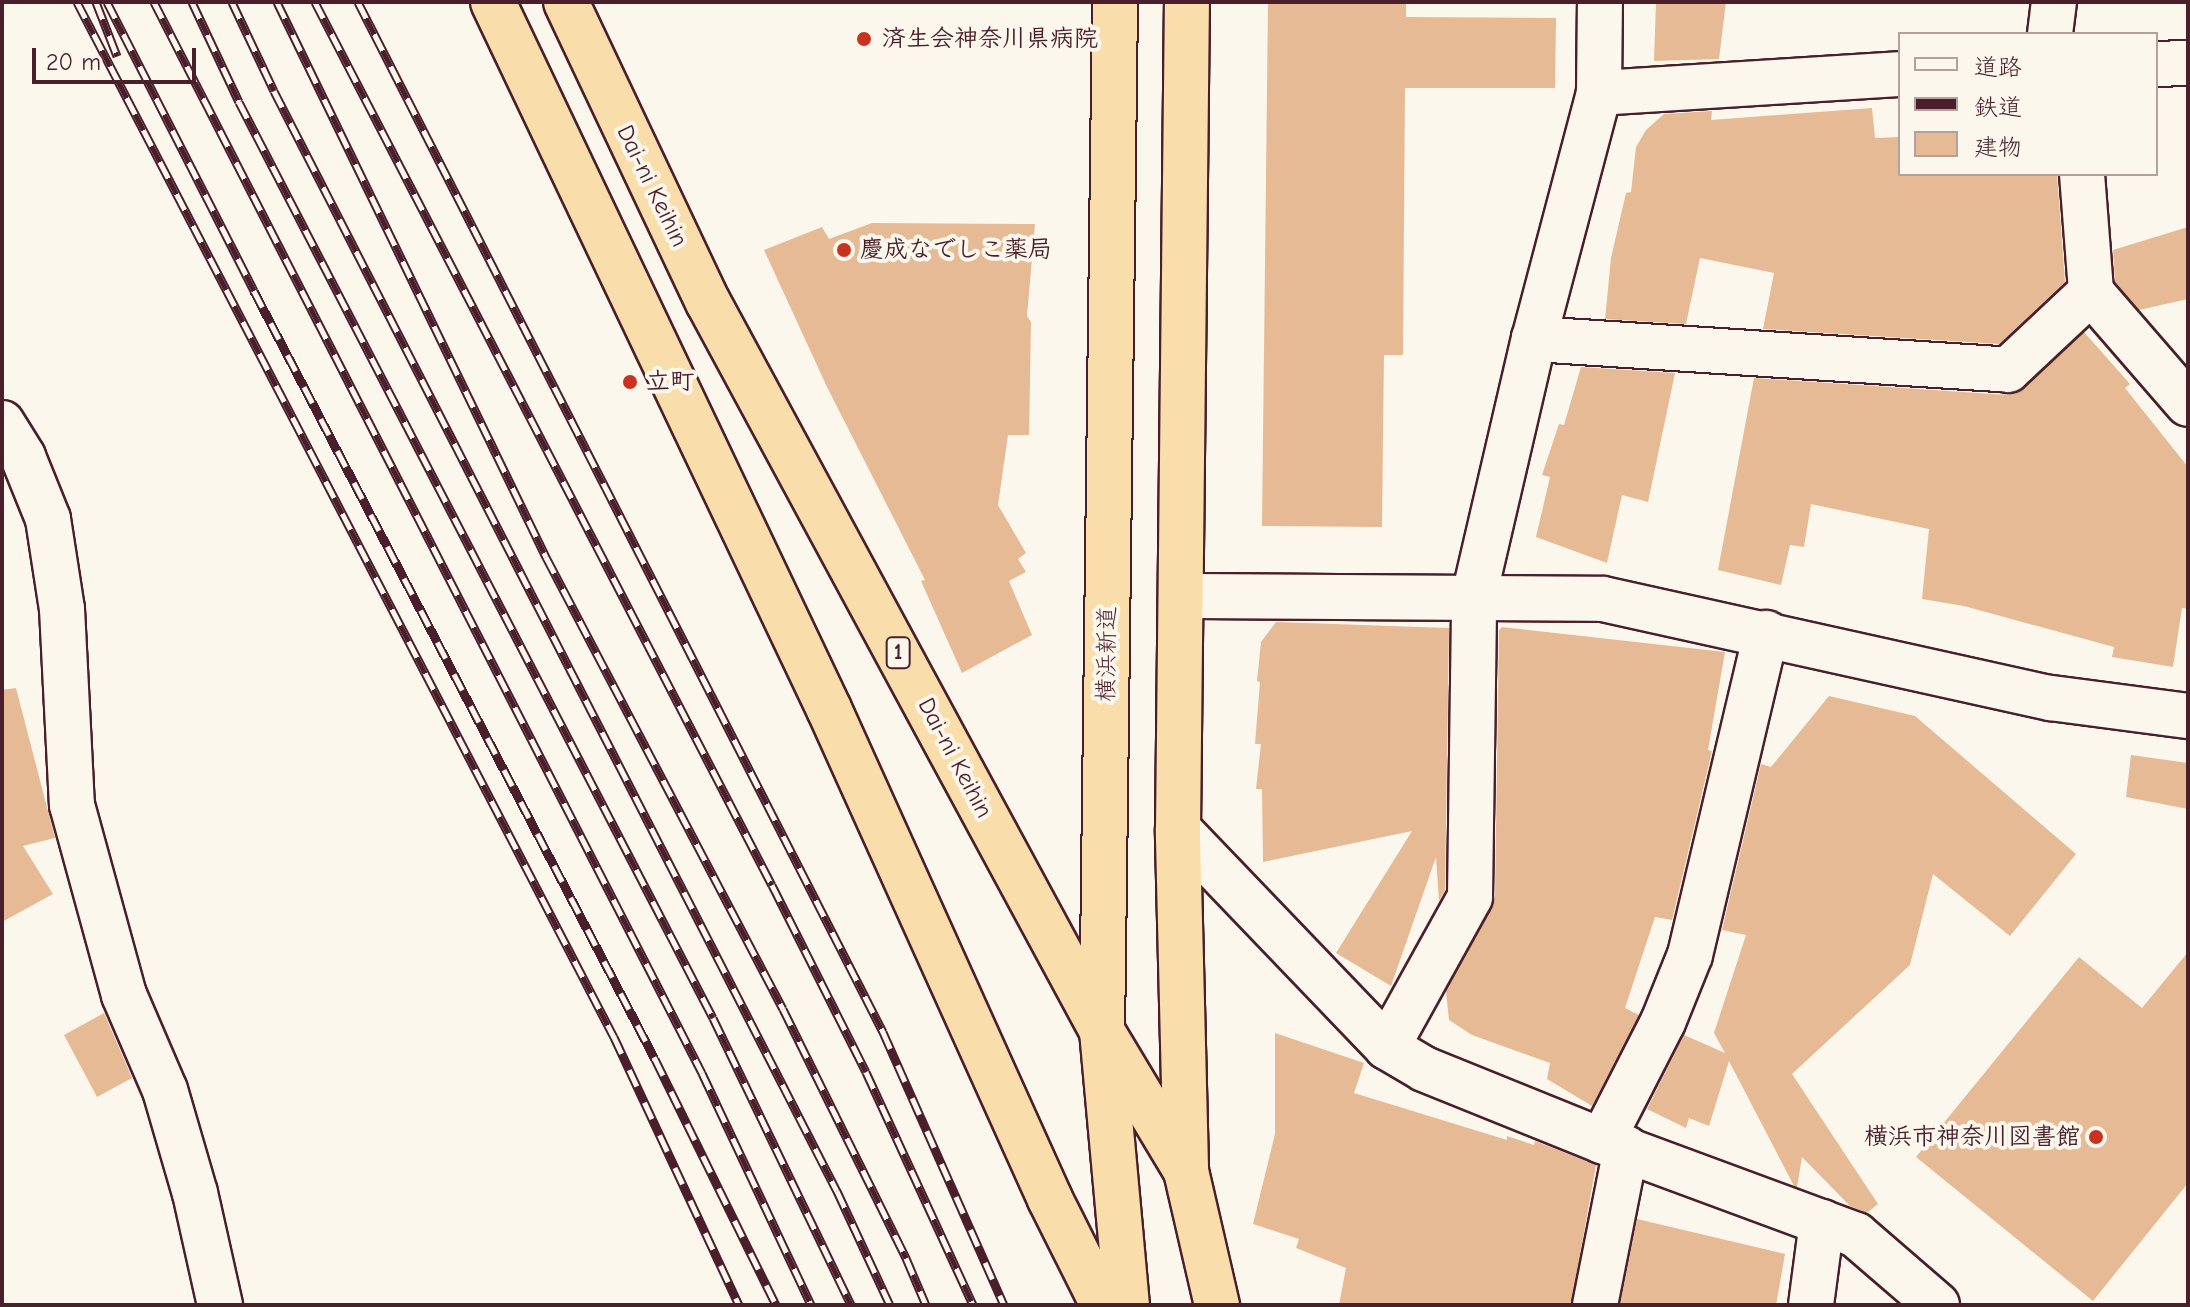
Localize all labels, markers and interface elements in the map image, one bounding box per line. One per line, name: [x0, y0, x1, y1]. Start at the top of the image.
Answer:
place label: 済生会神奈川県病院: [882, 25, 1098, 53]
marker: 済生会神奈川県病院: [853, 28, 875, 50]
scale bar: [36, 32, 200, 82]
legend: [1898, 32, 2158, 176]
text: 20 m: [46, 48, 101, 76]
text: 道路: [1974, 53, 2022, 81]
text: 鉄道: [1974, 93, 2022, 121]
street label: Dai-ni Keihin: [610, 120, 694, 252]
text: 建物: [1974, 133, 2022, 161]
place label: 慶成なでしこ薬局: [860, 236, 1052, 264]
marker: 慶成なでしこ薬局: [835, 241, 853, 259]
place label: 立町: [646, 368, 694, 396]
marker: 立町: [621, 373, 639, 391]
street label: 横浜新道: [1092, 606, 1122, 702]
road number: 1: [884, 635, 912, 671]
street label: Dai-ni Keihin: [911, 693, 999, 823]
place label: 横浜市神奈川図書館: [1864, 1123, 2080, 1151]
marker: 横浜市神奈川図書館: [2087, 1128, 2105, 1146]

